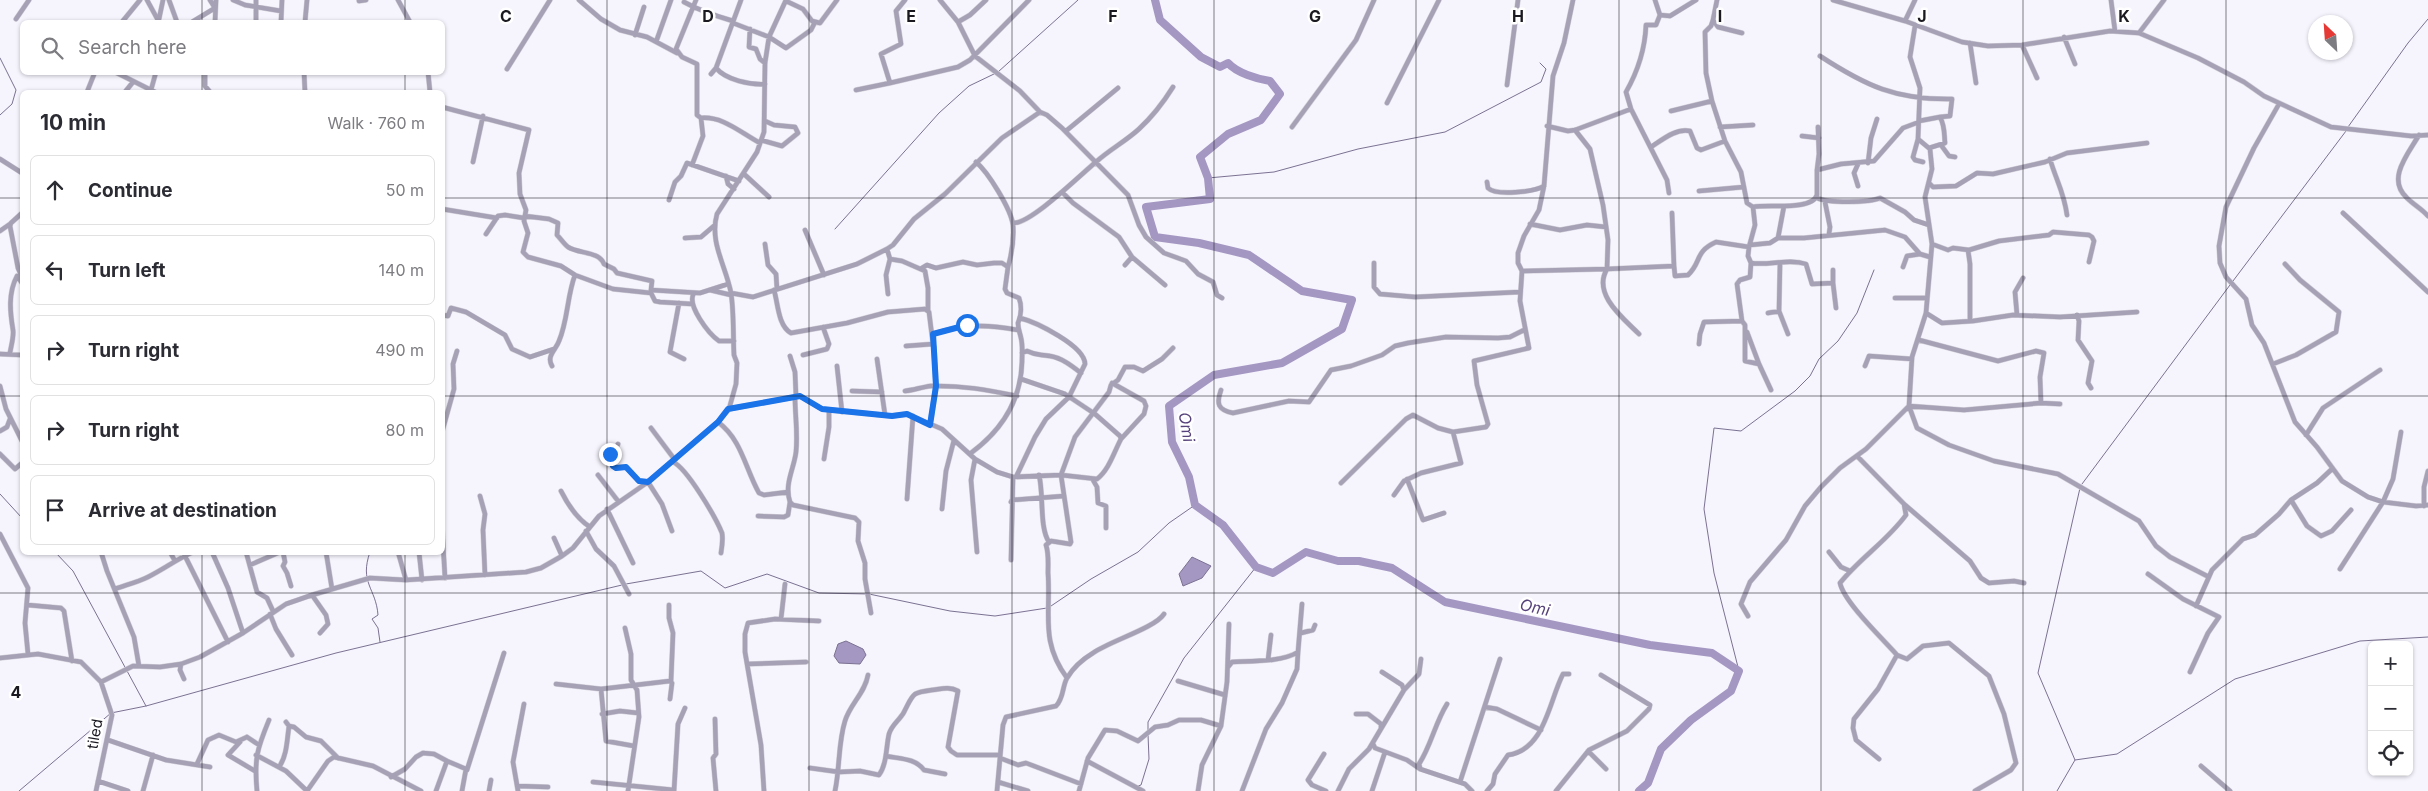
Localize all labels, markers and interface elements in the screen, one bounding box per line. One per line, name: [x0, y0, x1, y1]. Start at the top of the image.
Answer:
text: C: [500, 6, 512, 26]
text: D: [702, 6, 714, 26]
text: E: [906, 6, 916, 26]
text: F: [1108, 6, 1118, 26]
text: G: [1309, 6, 1321, 26]
text: H: [1512, 6, 1524, 26]
text: I: [1718, 6, 1722, 26]
text: J: [1917, 6, 1927, 26]
text: K: [2118, 6, 2130, 26]
north arrow: [2308, 15, 2353, 60]
search box: [20, 20, 445, 75]
icon: search: [38, 34, 66, 62]
text: Search here: [78, 36, 187, 59]
text: 10 min: [40, 110, 106, 135]
text: Walk · 760 m: [327, 113, 425, 133]
icon: ahead: [41, 176, 69, 204]
text: Continue: [88, 179, 173, 202]
text: 50 m: [386, 180, 424, 200]
icon: left: [41, 256, 69, 284]
text: Turn left: [88, 259, 166, 282]
text: 140 m: [379, 260, 424, 280]
route start: [956, 314, 979, 337]
icon: right: [41, 336, 69, 364]
text: Turn right: [88, 339, 179, 362]
text: 490 m: [375, 340, 424, 360]
water label: Omi: [1175, 410, 1200, 445]
icon: right: [41, 416, 69, 444]
text: Turn right: [88, 419, 179, 442]
text: 80 m: [385, 420, 424, 440]
route end: [599, 443, 622, 466]
icon: arrive: [41, 496, 69, 524]
text: Arrive at destination: [88, 499, 277, 522]
water label: Omi: [1518, 594, 1553, 620]
map controls: [2368, 641, 2413, 776]
button: +: [2368, 641, 2413, 686]
text: 4: [11, 682, 22, 702]
button: −: [2368, 686, 2413, 731]
street label: tiled: [83, 717, 106, 750]
button: locate: [2368, 731, 2413, 776]

